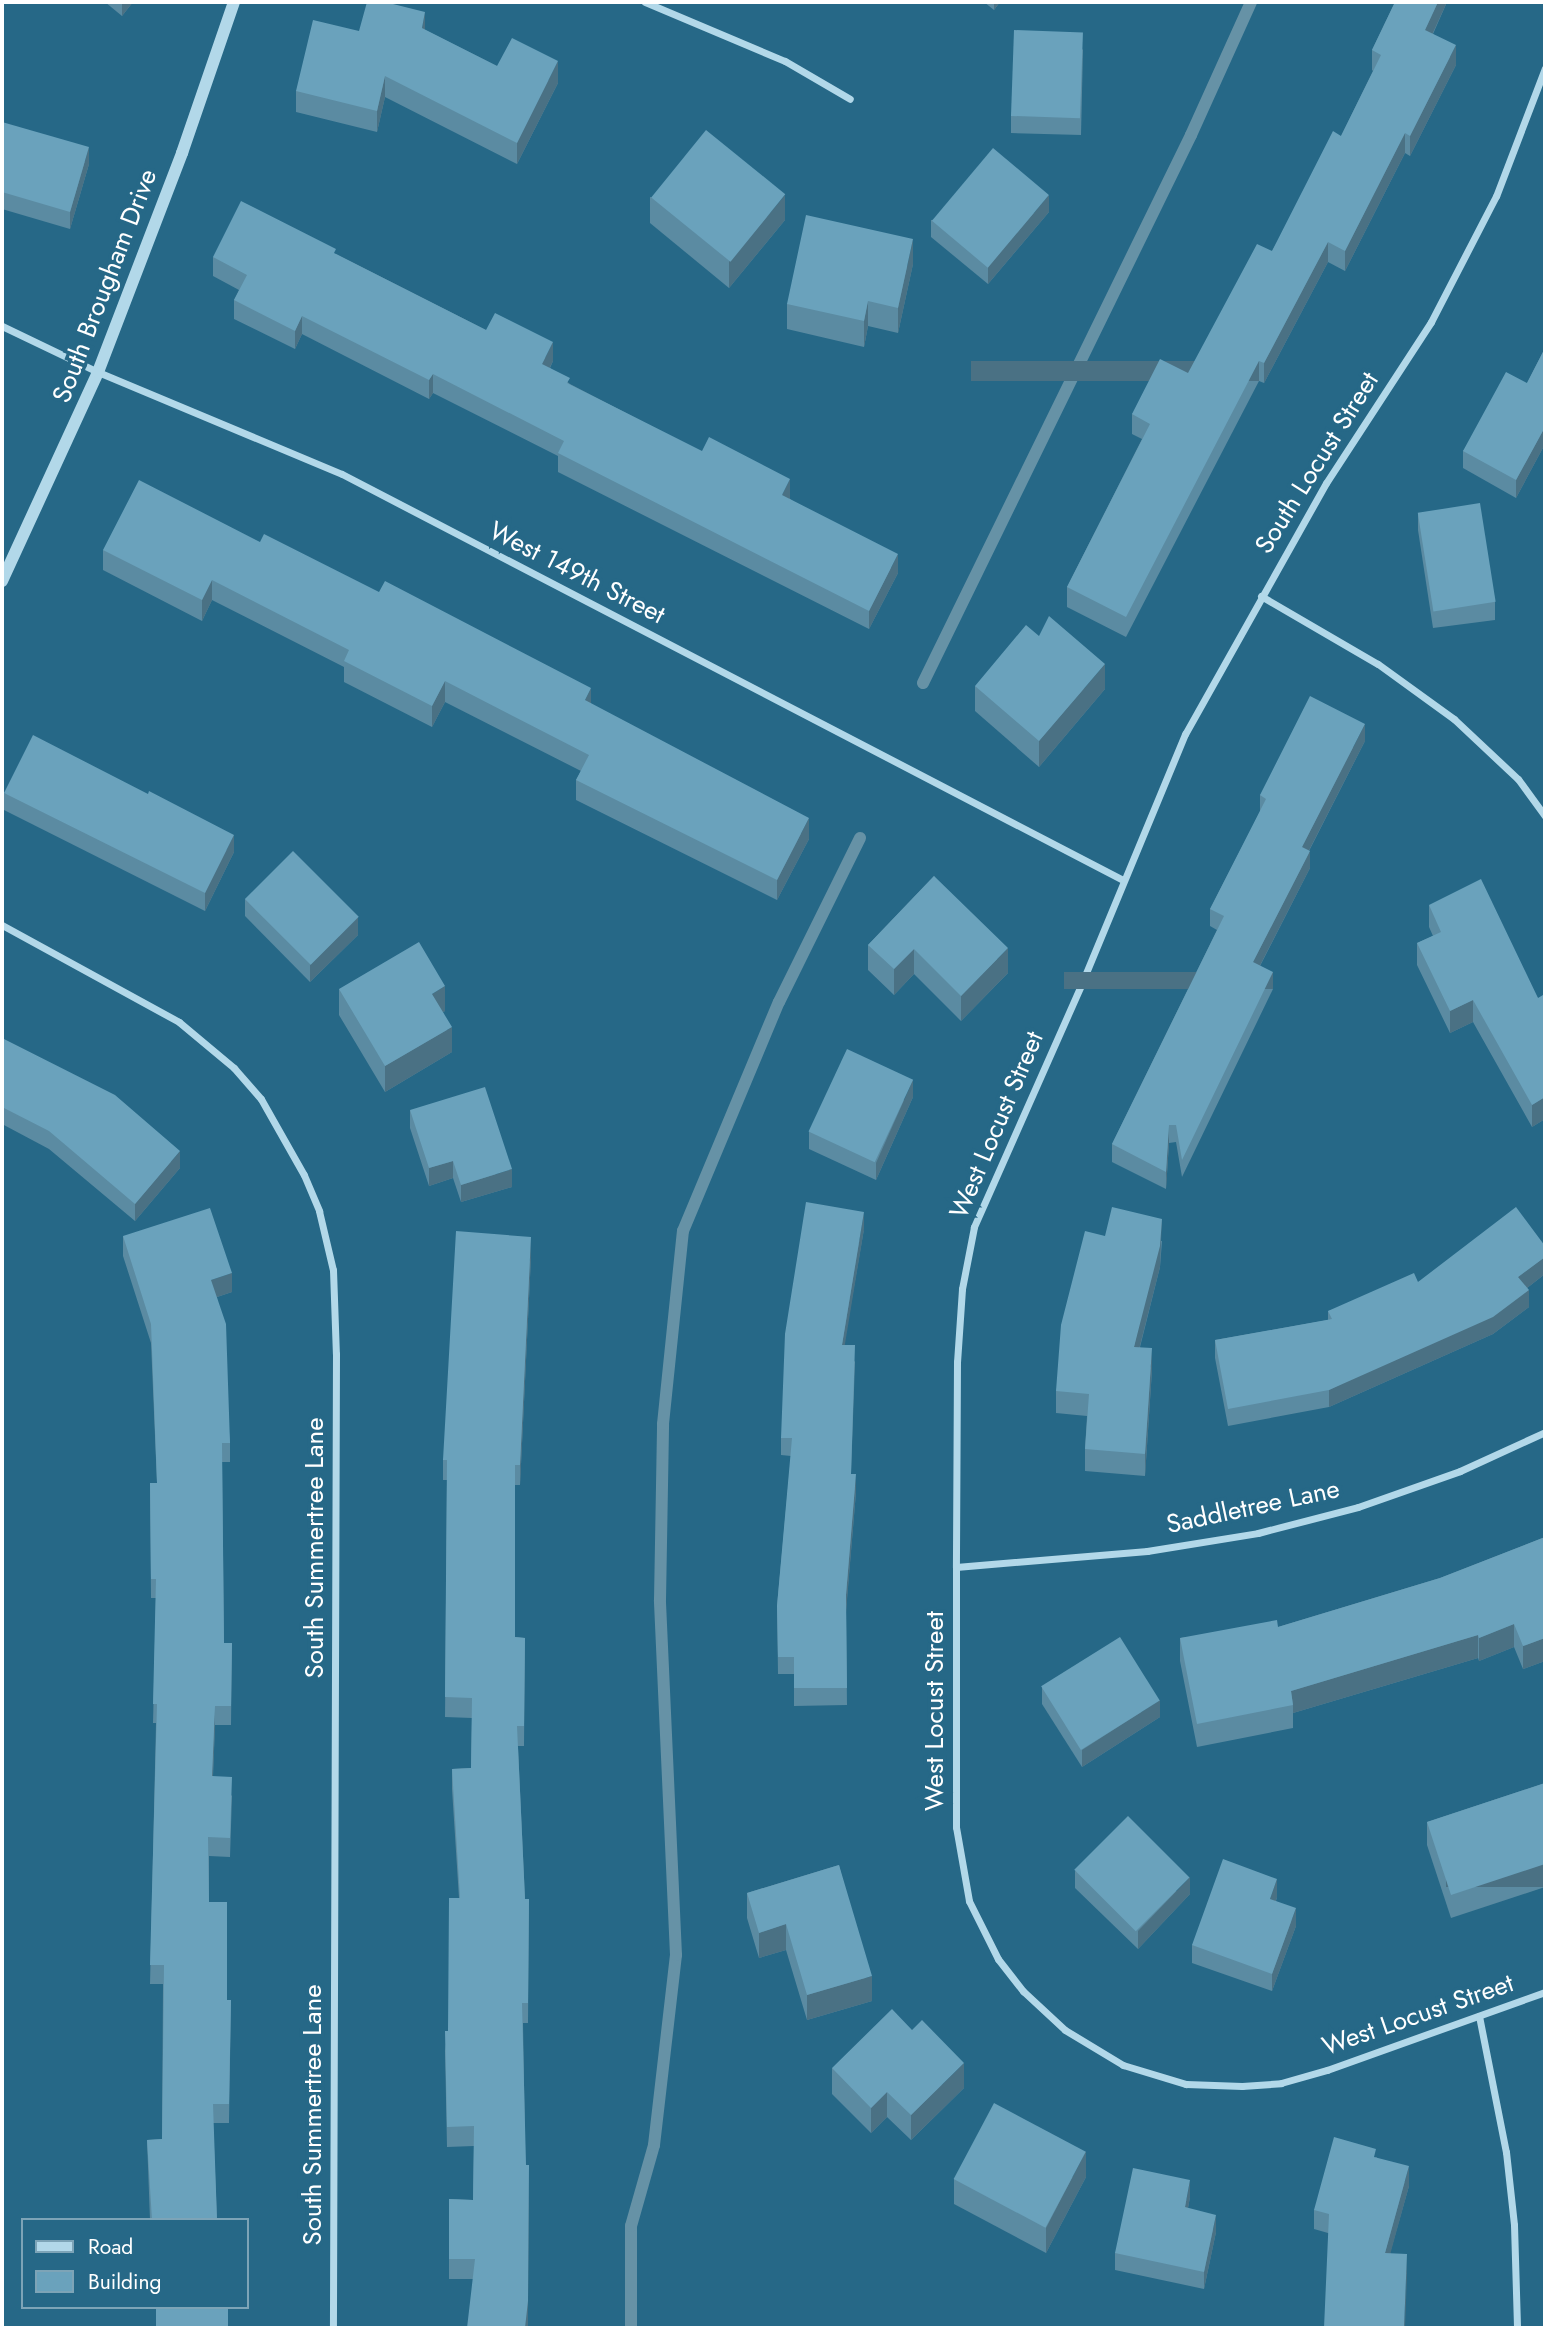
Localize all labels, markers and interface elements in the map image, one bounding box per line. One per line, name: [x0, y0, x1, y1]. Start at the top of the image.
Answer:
street label: South Brougham Drive: [46, 165, 164, 407]
street label: South Locust Street: [1249, 366, 1385, 560]
street label: West 149th Street: [484, 515, 670, 631]
street label: West Locust Street: [944, 1027, 1050, 1223]
street label: South Summertree Lane: [299, 1417, 331, 1679]
street label: Saddletree Lane: [1164, 1473, 1342, 1541]
street label: West Locust Street: [919, 1611, 951, 1811]
street label: West Locust Street: [1318, 1968, 1518, 2062]
street label: South Summertree Lane: [297, 1984, 329, 2246]
legend: [21, 2218, 248, 2309]
text: Road: [88, 2232, 133, 2262]
text: Building: [88, 2267, 161, 2297]

